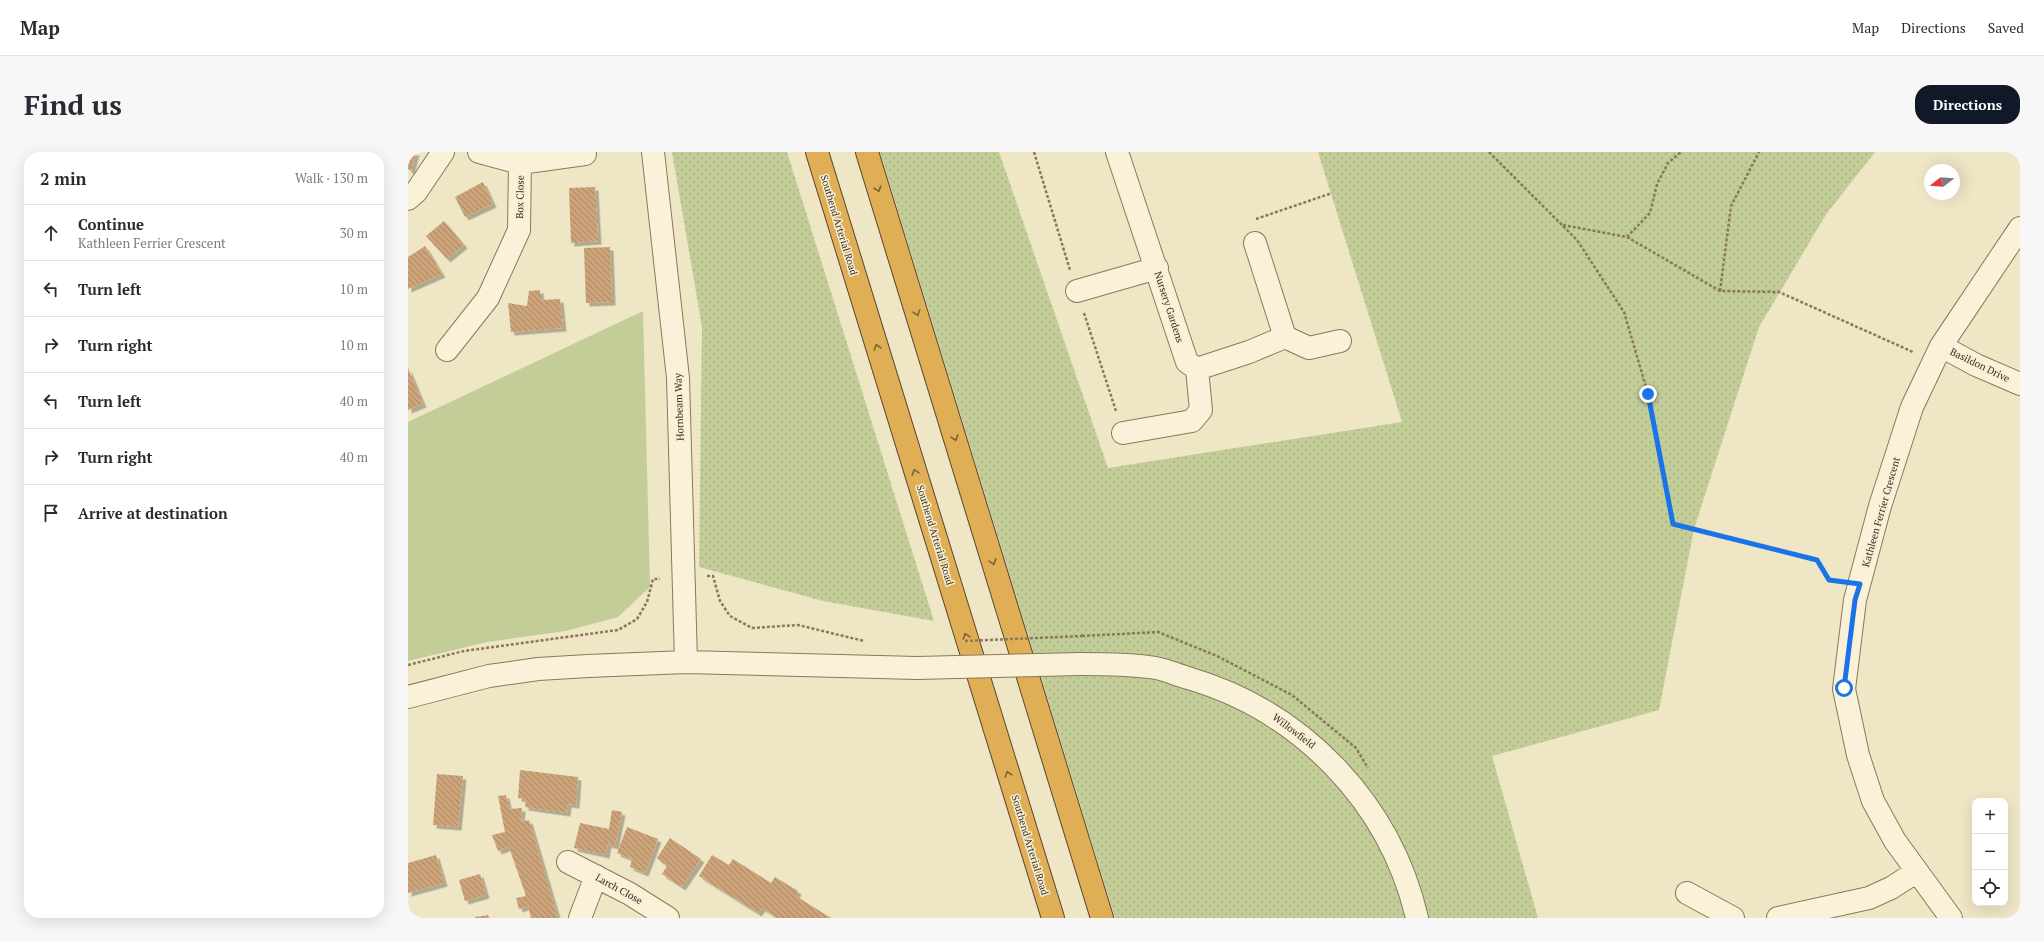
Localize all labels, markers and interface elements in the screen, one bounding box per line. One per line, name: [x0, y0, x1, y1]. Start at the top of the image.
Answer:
text: Map: [20, 15, 60, 40]
text: Map: [1852, 18, 1879, 37]
text: Directions: [1901, 18, 1966, 37]
text: Saved: [1988, 18, 2024, 37]
button: Directions: [1915, 85, 2020, 124]
text: Find us: [24, 86, 122, 123]
north arrow: [1924, 164, 1960, 200]
text: 2 min: [40, 167, 87, 190]
text: Walk · 130 m: [295, 169, 368, 187]
street label: Southend Arterial Road: [818, 173, 861, 277]
street label: Box Close: [513, 175, 527, 219]
one-way arrow: [873, 186, 882, 193]
text: Continue: [78, 214, 144, 234]
icon: ahead: [40, 222, 62, 244]
text: 30 m: [340, 224, 368, 242]
text: Kathleen Ferrier Crescent: [78, 234, 226, 252]
street label: Nursery Gardens: [1151, 270, 1187, 344]
icon: left: [40, 278, 62, 300]
text: Turn left: [78, 279, 142, 299]
text: 10 m: [340, 280, 368, 298]
one-way arrow: [912, 310, 921, 317]
icon: right: [40, 334, 62, 356]
text: Turn right: [78, 335, 153, 355]
text: 10 m: [340, 336, 368, 354]
one-way arrow: [873, 344, 882, 351]
street label: Basildon Drive: [1948, 345, 2012, 385]
street label: Hornbeam Way: [671, 372, 687, 441]
route end: [1639, 385, 1657, 403]
icon: left: [40, 390, 62, 412]
text: Turn left: [78, 391, 142, 411]
text: 40 m: [340, 392, 368, 410]
one-way arrow: [950, 434, 959, 441]
icon: right: [40, 446, 62, 468]
text: Turn right: [78, 447, 153, 467]
text: 40 m: [340, 448, 368, 466]
street label: Kathleen Ferrier Crescent: [1859, 455, 1903, 568]
one-way arrow: [911, 468, 920, 475]
street label: Southend Arterial Road: [914, 483, 957, 587]
icon: arrive: [40, 502, 62, 524]
text: Arrive at destination: [78, 503, 228, 523]
one-way arrow: [989, 558, 997, 565]
one-way arrow: [962, 633, 971, 640]
route start: [1835, 679, 1853, 697]
street label: Willowfield: [1270, 711, 1318, 752]
one-way arrow: [1004, 770, 1013, 777]
street label: Southend Arterial Road: [1009, 793, 1052, 897]
map controls: [1972, 798, 2008, 906]
button: +: [1972, 798, 2008, 834]
button: −: [1972, 834, 2008, 870]
button: locate: [1972, 870, 2008, 906]
street label: Larch Close: [593, 871, 645, 907]

